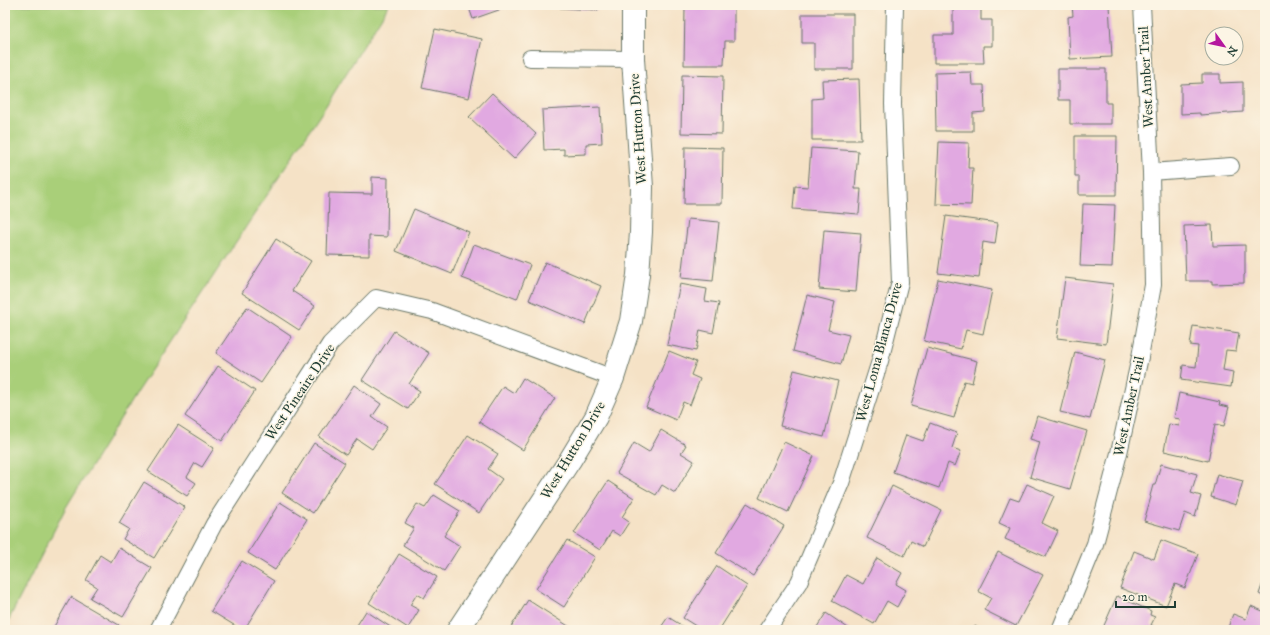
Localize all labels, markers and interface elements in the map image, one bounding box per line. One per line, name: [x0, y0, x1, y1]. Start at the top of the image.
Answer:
street label: West Amber Trail: [1135, 26, 1157, 128]
north arrow: [1204, 26, 1244, 66]
text: N: [1224, 44, 1240, 59]
street label: West Hutton Drive: [626, 73, 650, 185]
street label: West Loma Blanca Drive: [852, 280, 906, 424]
street label: West Pineaire Drive: [261, 340, 339, 444]
street label: West Amber Trail: [1110, 354, 1148, 458]
street label: West Hutton Drive: [537, 398, 609, 502]
scale bar: [1116, 583, 1175, 609]
text: 20 m: [1122, 590, 1148, 604]

